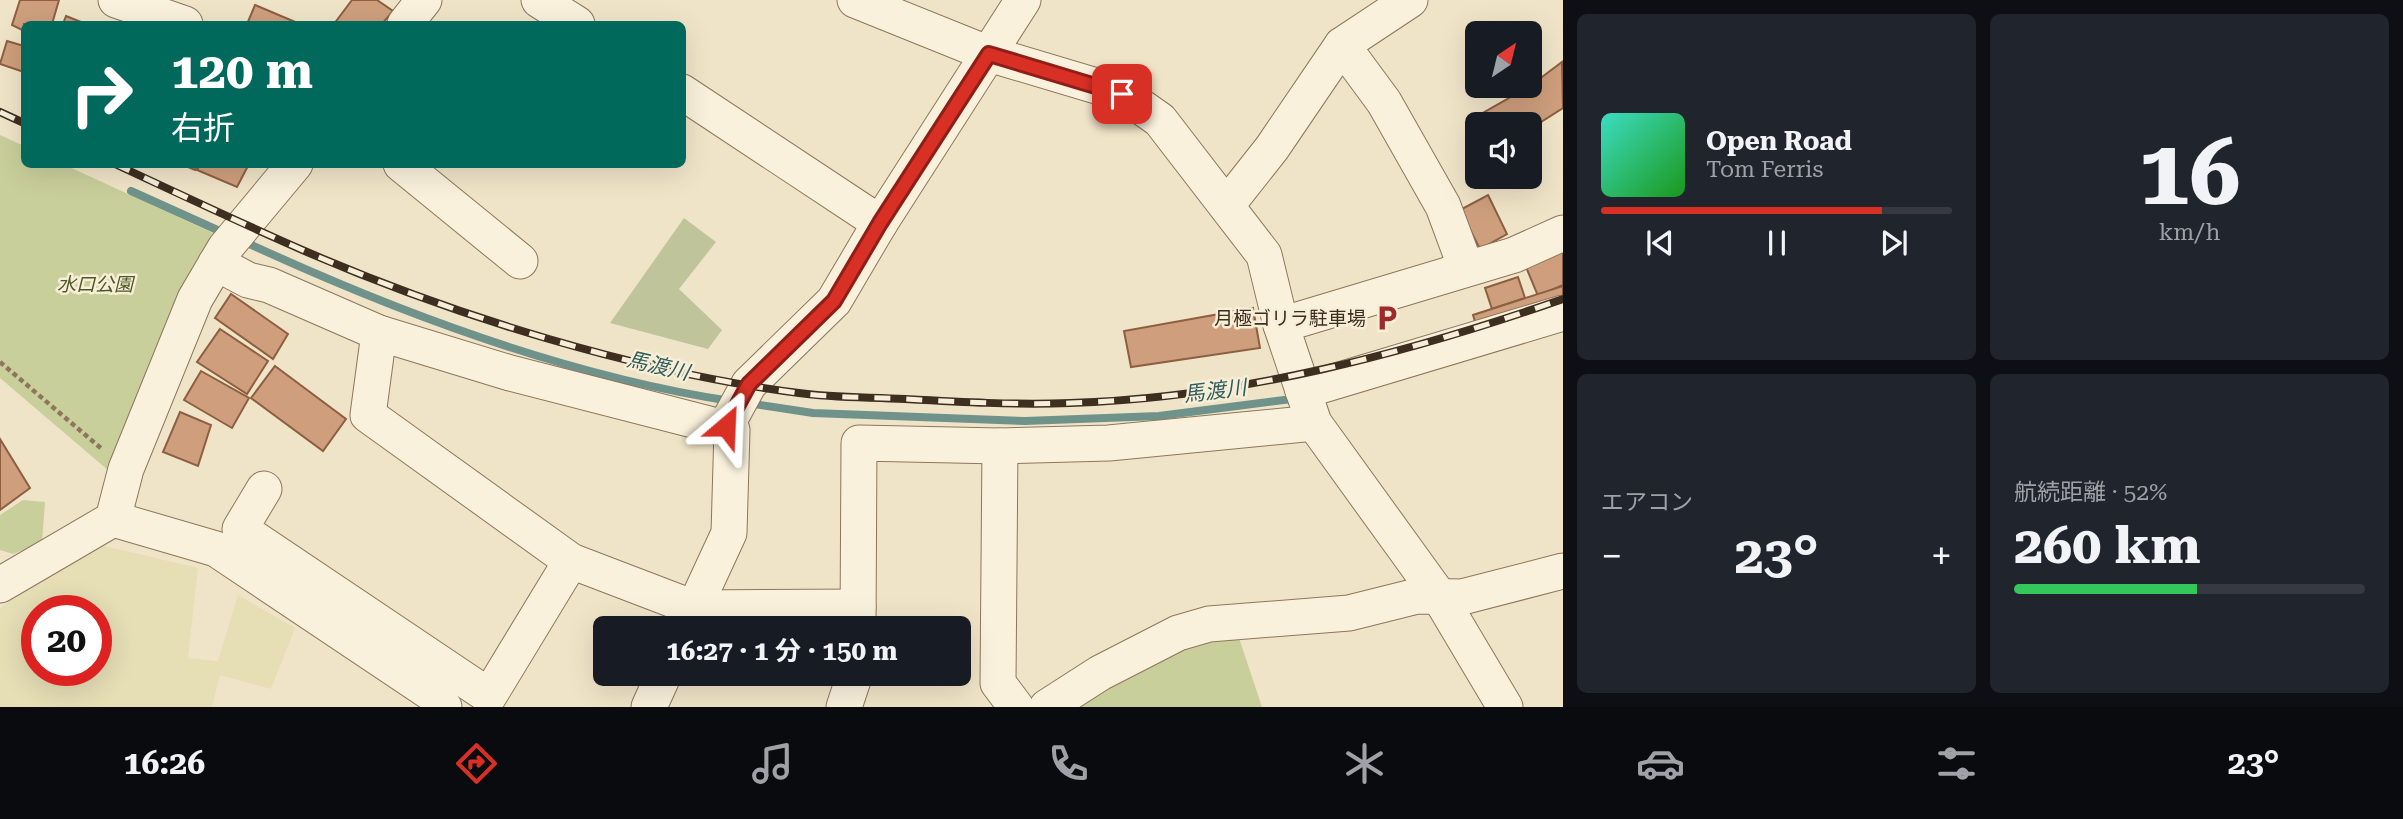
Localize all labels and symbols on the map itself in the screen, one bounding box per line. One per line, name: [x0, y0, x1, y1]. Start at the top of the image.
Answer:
north arrow: [1465, 21, 1542, 98]
pin: [1092, 64, 1152, 124]
park label: 水口公園: [57, 273, 136, 296]
parking icon: 月極ゴリラ駐車場: [1372, 303, 1402, 333]
place label: 月極ゴリラ駐車場: [1214, 307, 1366, 330]
water label: 馬渡川: [625, 347, 693, 385]
water label: 馬渡川: [1182, 375, 1250, 407]
position arrow: [689, 389, 763, 463]
speed limit sign: 20: [21, 595, 112, 686]

